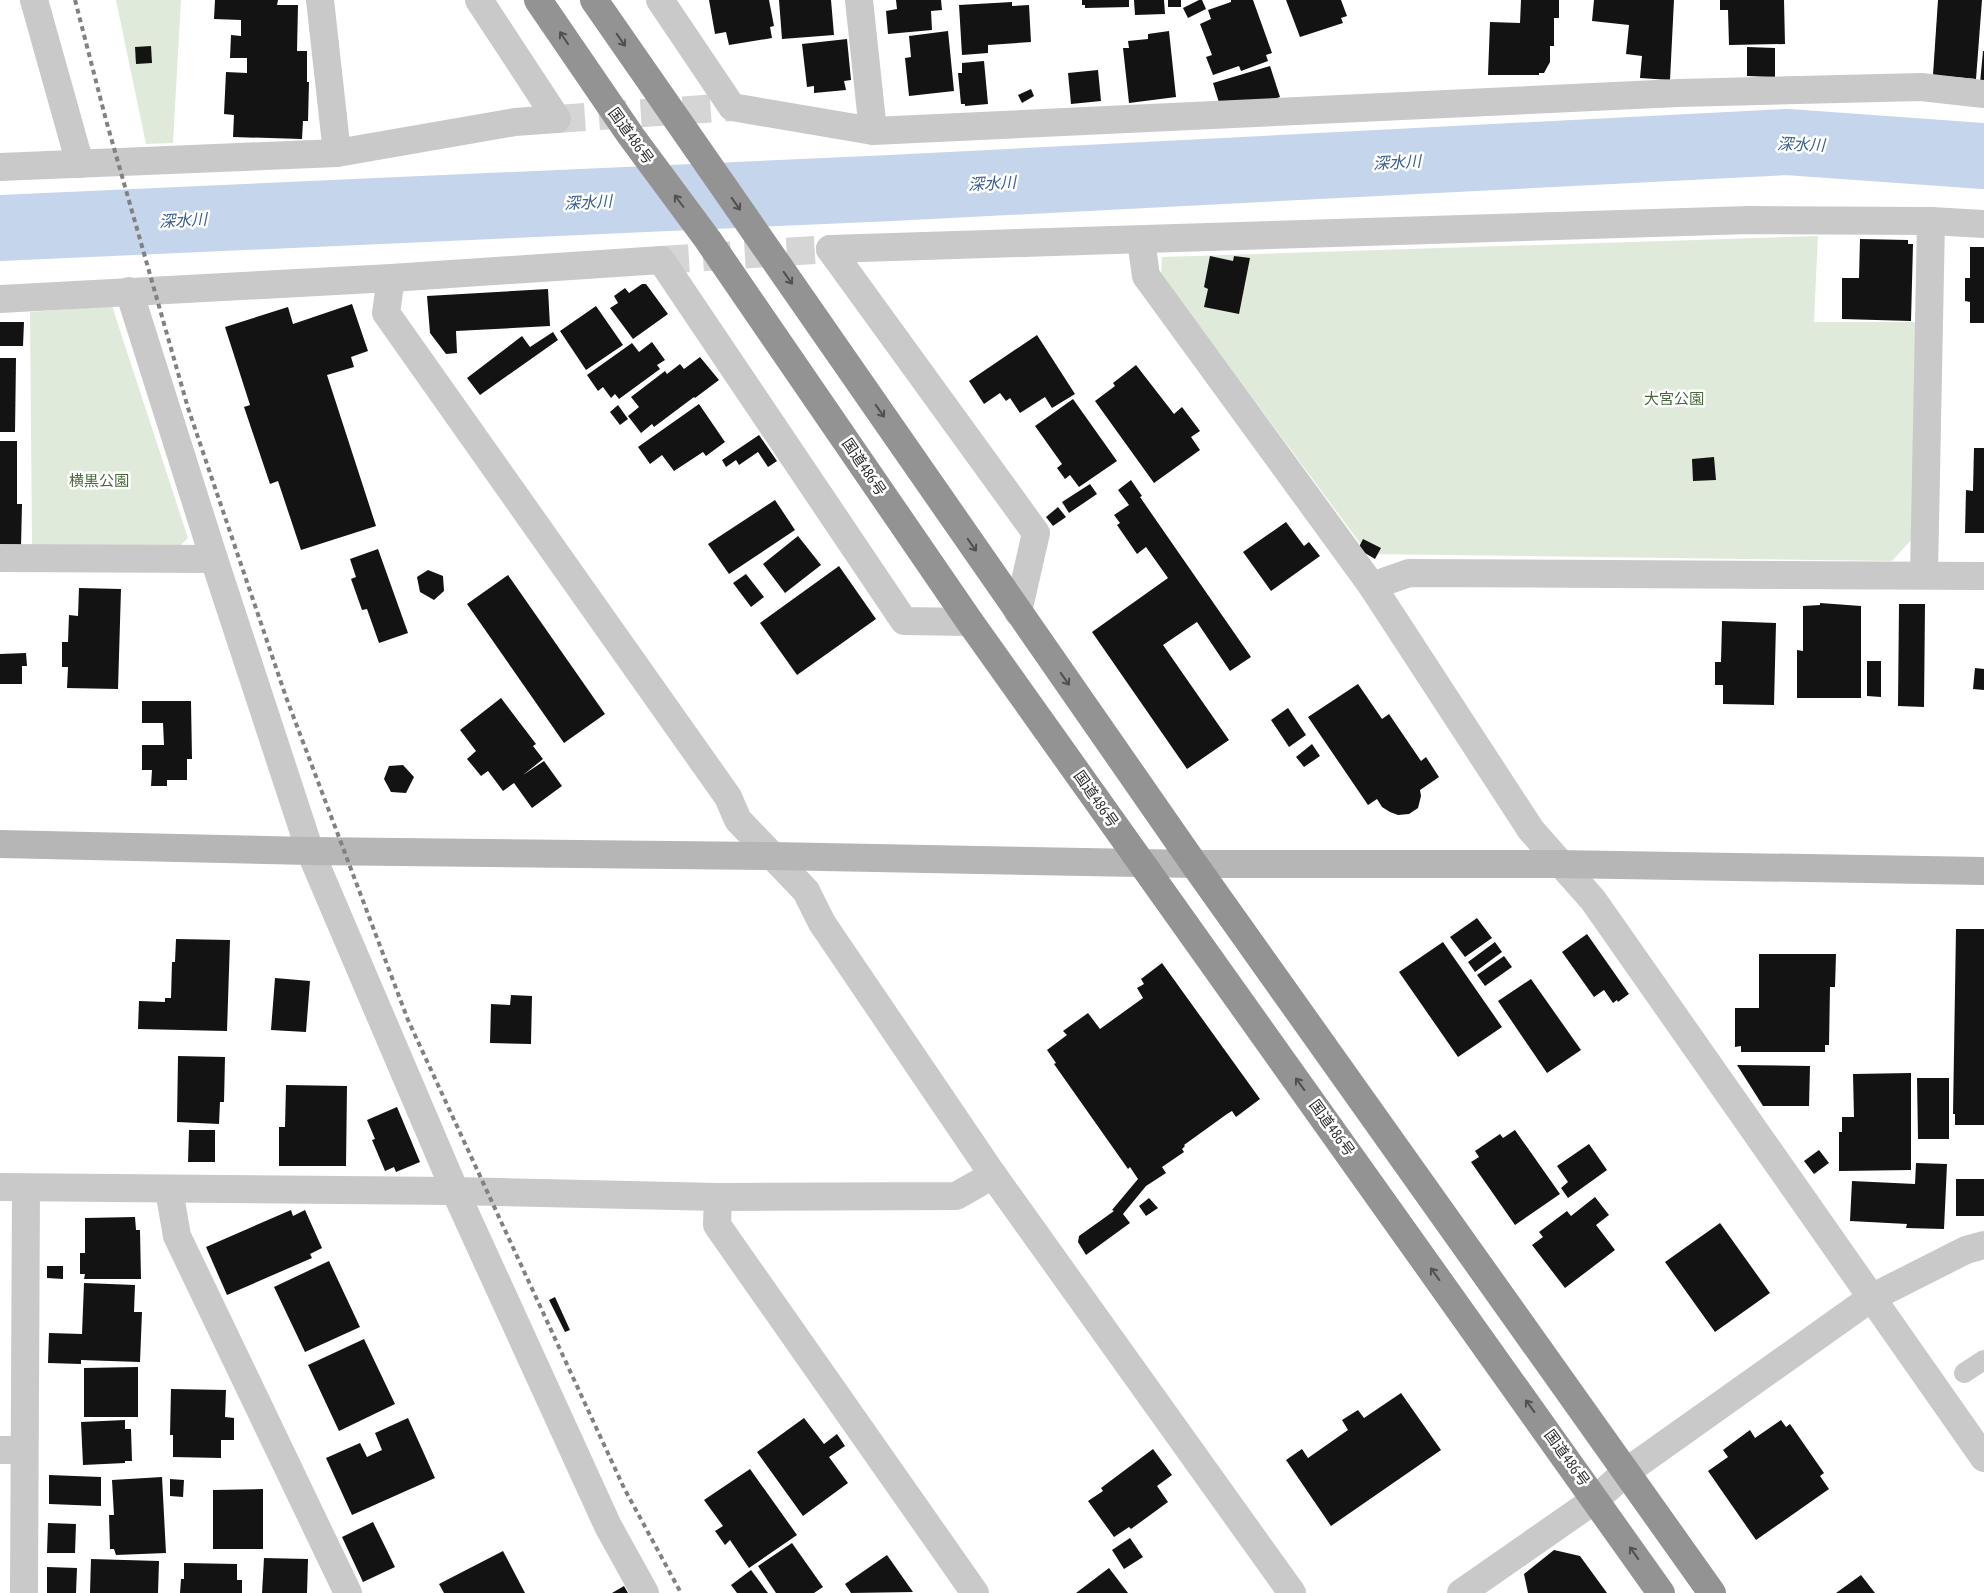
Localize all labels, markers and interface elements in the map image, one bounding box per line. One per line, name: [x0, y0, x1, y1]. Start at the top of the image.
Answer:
one-way arrow: [559, 31, 569, 45]
one-way arrow: [616, 33, 626, 47]
street label: 国道486号: [605, 104, 658, 168]
water label: 深水川: [1777, 133, 1827, 155]
water label: 深水川: [1373, 151, 1423, 173]
water label: 深水川: [968, 172, 1018, 194]
water label: 深水川: [564, 191, 614, 213]
one-way arrow: [674, 194, 684, 208]
one-way arrow: [731, 197, 741, 211]
water label: 深水川: [159, 209, 209, 231]
one-way arrow: [783, 270, 793, 284]
park label: 大宮公園: [1644, 389, 1704, 408]
one-way arrow: [875, 404, 885, 418]
street label: 国道486号: [838, 434, 891, 499]
park label: 横黒公園: [69, 471, 129, 490]
one-way arrow: [967, 538, 977, 552]
one-way arrow: [1060, 671, 1070, 685]
street label: 国道486号: [1070, 767, 1123, 831]
one-way arrow: [1295, 1078, 1305, 1092]
street label: 国道486号: [1306, 1096, 1359, 1160]
one-way arrow: [1430, 1267, 1440, 1281]
one-way arrow: [1525, 1399, 1535, 1413]
street label: 国道486号: [1541, 1426, 1594, 1490]
one-way arrow: [1629, 1546, 1639, 1560]

